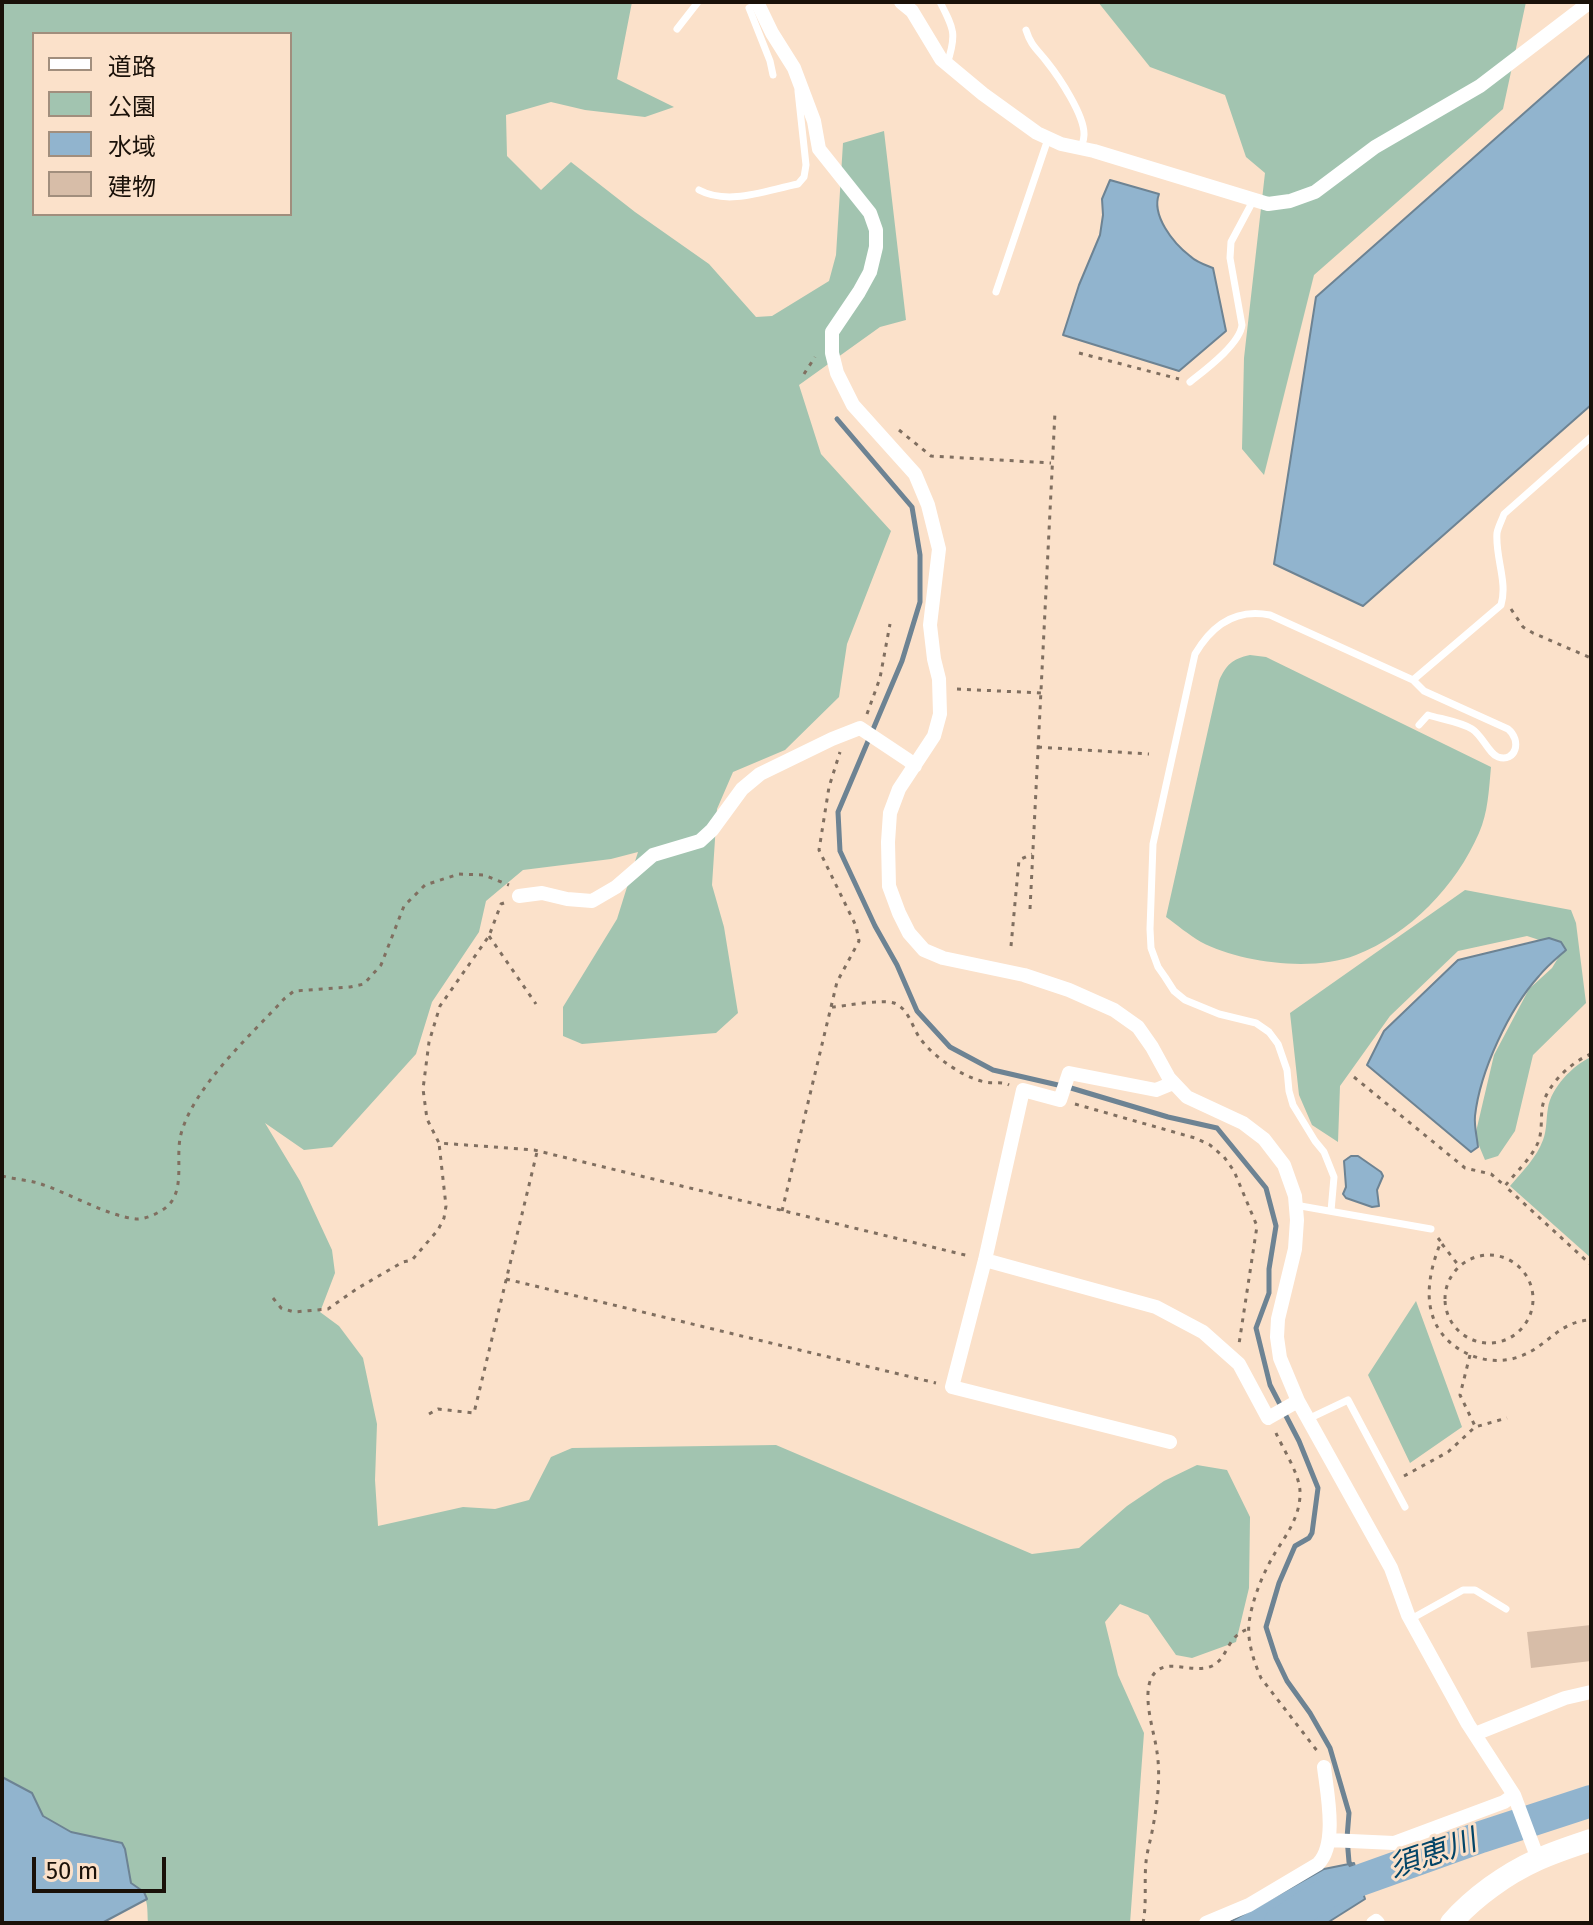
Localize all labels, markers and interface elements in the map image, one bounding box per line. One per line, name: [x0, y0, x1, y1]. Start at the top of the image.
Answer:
legend: [32, 32, 292, 216]
text: 道路: [108, 53, 156, 81]
text: 公園: [108, 93, 156, 121]
text: 水域: [108, 133, 156, 161]
text: 建物: [108, 173, 156, 201]
water label: 須恵川: [1385, 1823, 1481, 1887]
scale bar: [36, 1841, 170, 1891]
text: 50 m: [46, 1857, 98, 1885]

